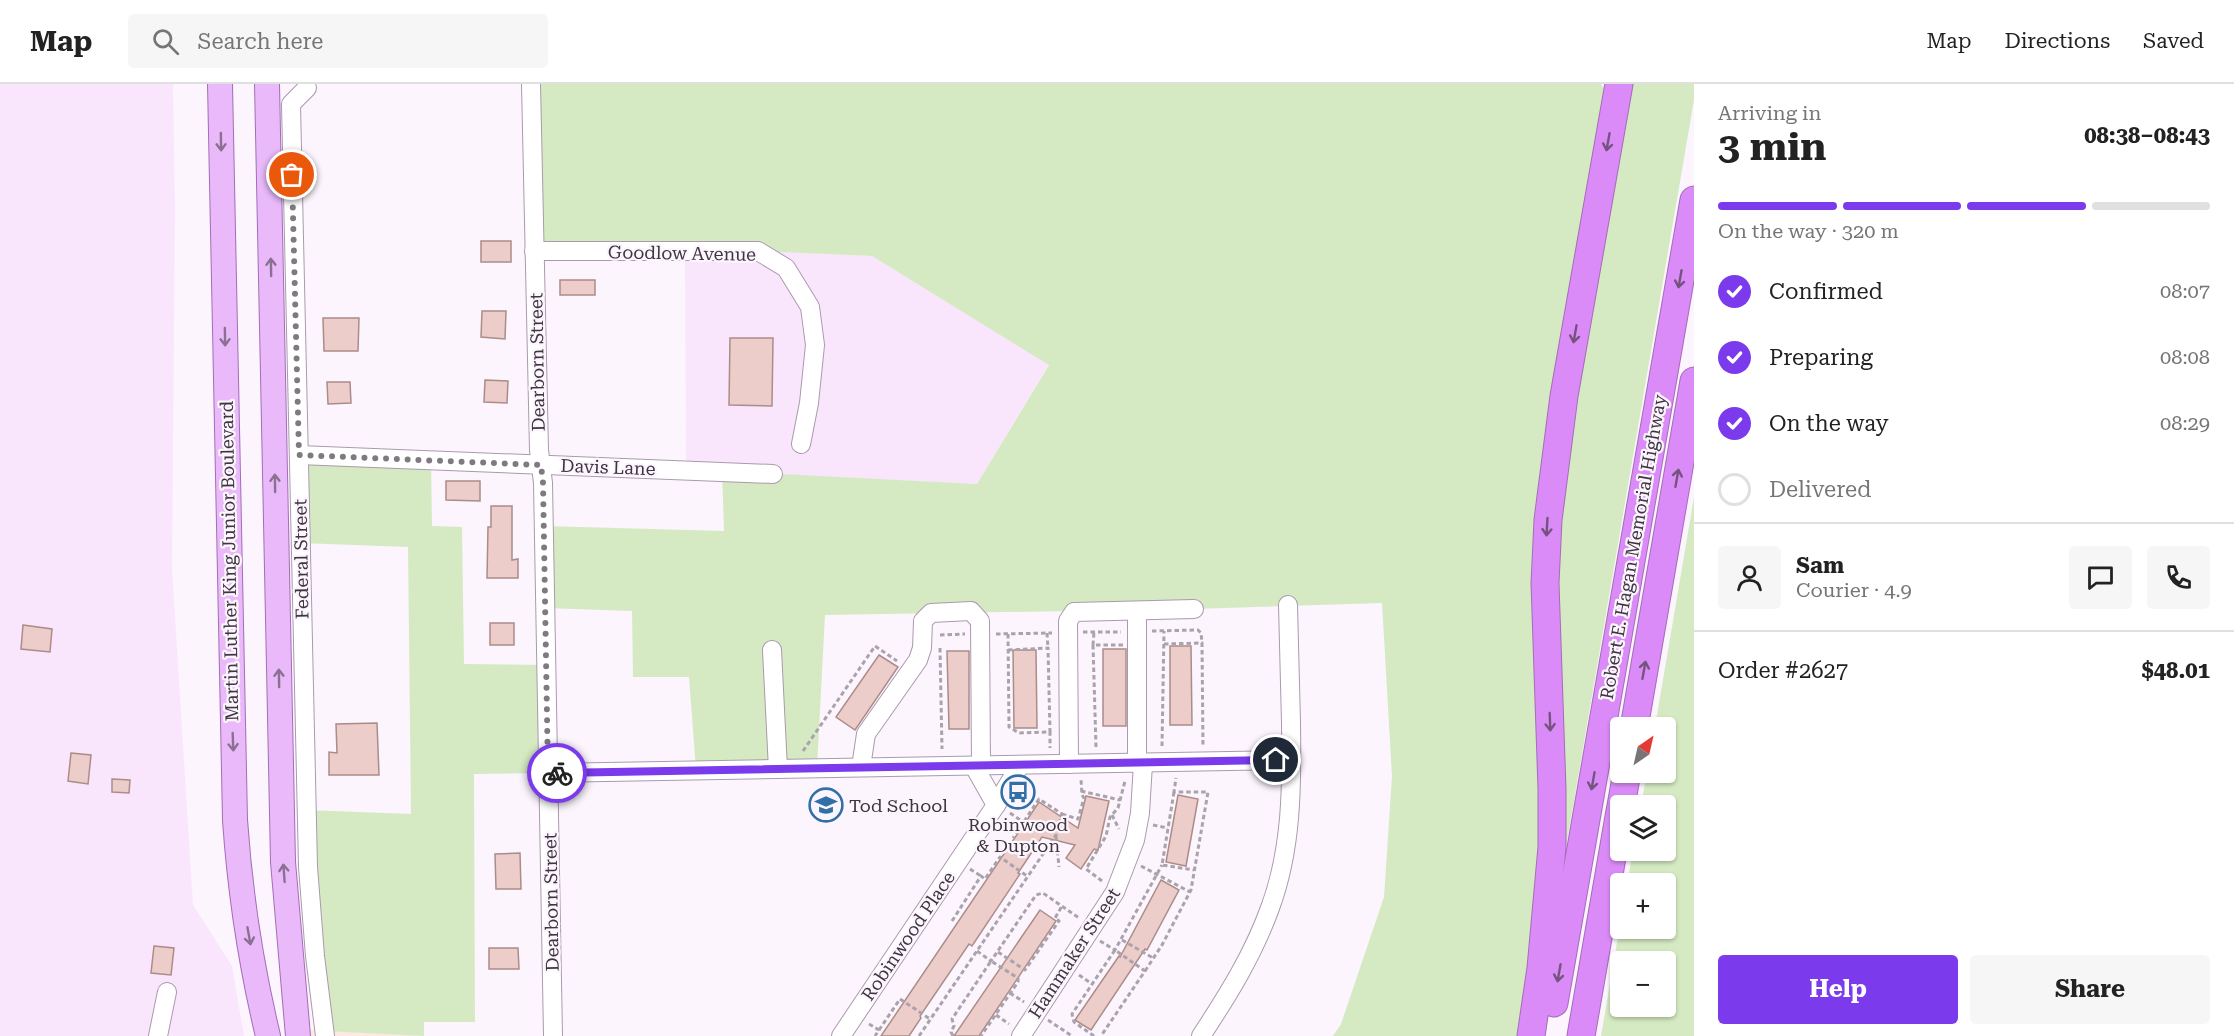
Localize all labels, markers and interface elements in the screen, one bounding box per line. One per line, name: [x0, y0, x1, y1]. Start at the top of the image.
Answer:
search box: [128, 14, 548, 68]
text: Map: [30, 25, 92, 58]
icon: search: [149, 25, 182, 58]
text: Search here: [197, 29, 323, 54]
text: Map: [1927, 29, 1971, 53]
text: Directions: [2004, 29, 2110, 53]
text: Saved: [2143, 29, 2204, 53]
text: Arriving in: [1718, 101, 1821, 125]
text: 08:38–08:43: [2084, 123, 2210, 148]
text: 3 min: [1718, 124, 1826, 170]
one-way arrow: [1603, 131, 1614, 151]
one-way arrow: [216, 132, 227, 152]
pin: [266, 149, 317, 200]
icon: bag: [275, 158, 308, 191]
text: On the way · 320 m: [1718, 219, 1899, 243]
street label: Goodlow Avenue: [608, 241, 756, 265]
one-way arrow: [265, 258, 276, 278]
one-way arrow: [1675, 268, 1686, 288]
icon: check: [1718, 275, 1751, 308]
text: Confirmed: [1769, 279, 1883, 304]
text: 08:07: [2160, 279, 2210, 303]
street label: Dearborn Street: [525, 292, 549, 432]
one-way arrow: [1569, 323, 1580, 343]
one-way arrow: [219, 327, 231, 347]
icon: check: [1718, 341, 1751, 374]
text: Preparing: [1769, 345, 1873, 370]
text: 08:08: [2160, 345, 2210, 369]
street label: Robert E. Hagan Memorial Highway: [1596, 393, 1670, 701]
street label: Martin Luther King Junior Boulevard: [216, 400, 242, 721]
icon: check: [1718, 407, 1751, 440]
text: On the way: [1769, 411, 1889, 436]
text: 08:29: [2160, 411, 2210, 435]
street label: Davis Lane: [560, 455, 656, 479]
one-way arrow: [1672, 468, 1683, 488]
one-way arrow: [269, 474, 281, 494]
text: Delivered: [1769, 477, 1871, 502]
street label: Federal Street: [289, 498, 313, 619]
one-way arrow: [1542, 516, 1553, 536]
button: person: [1718, 546, 1781, 609]
button: chat: [2069, 546, 2132, 609]
button: phone: [2147, 546, 2210, 609]
text: Sam: [1796, 553, 1844, 578]
text: Courier · 4.9: [1796, 578, 1912, 602]
text: Order #2627: [1718, 658, 1848, 683]
text: $48.01: [2141, 658, 2210, 683]
one-way arrow: [1639, 661, 1650, 680]
one-way arrow: [273, 669, 284, 689]
one-way arrow: [1544, 711, 1555, 731]
north arrow: [1610, 717, 1676, 783]
map controls: [1610, 717, 1676, 1017]
one-way arrow: [227, 732, 239, 752]
pin: [1250, 734, 1301, 785]
courier: [527, 743, 587, 803]
icon: home: [1259, 743, 1292, 776]
icon: bike: [541, 757, 574, 790]
one-way arrow: [1587, 771, 1598, 790]
bus stop icon: Robinwood & Dupton: [1000, 774, 1036, 810]
school or university icon: Tod School: [808, 787, 844, 823]
place label: Tod School: [849, 795, 948, 816]
button: layers: [1610, 795, 1676, 861]
place label: Robinwood & Dupton: [968, 814, 1069, 856]
street label: Dearborn Street: [539, 832, 563, 972]
one-way arrow: [278, 864, 289, 884]
street label: Robinwood Place: [857, 867, 959, 1005]
button: +: [1610, 873, 1676, 939]
street label: Hammaker Street: [1024, 884, 1124, 1022]
one-way arrow: [243, 926, 254, 946]
button: −: [1610, 951, 1676, 1017]
button: Help: [1718, 955, 1958, 1024]
button: Share: [1970, 955, 2210, 1024]
one-way arrow: [1553, 963, 1564, 982]

